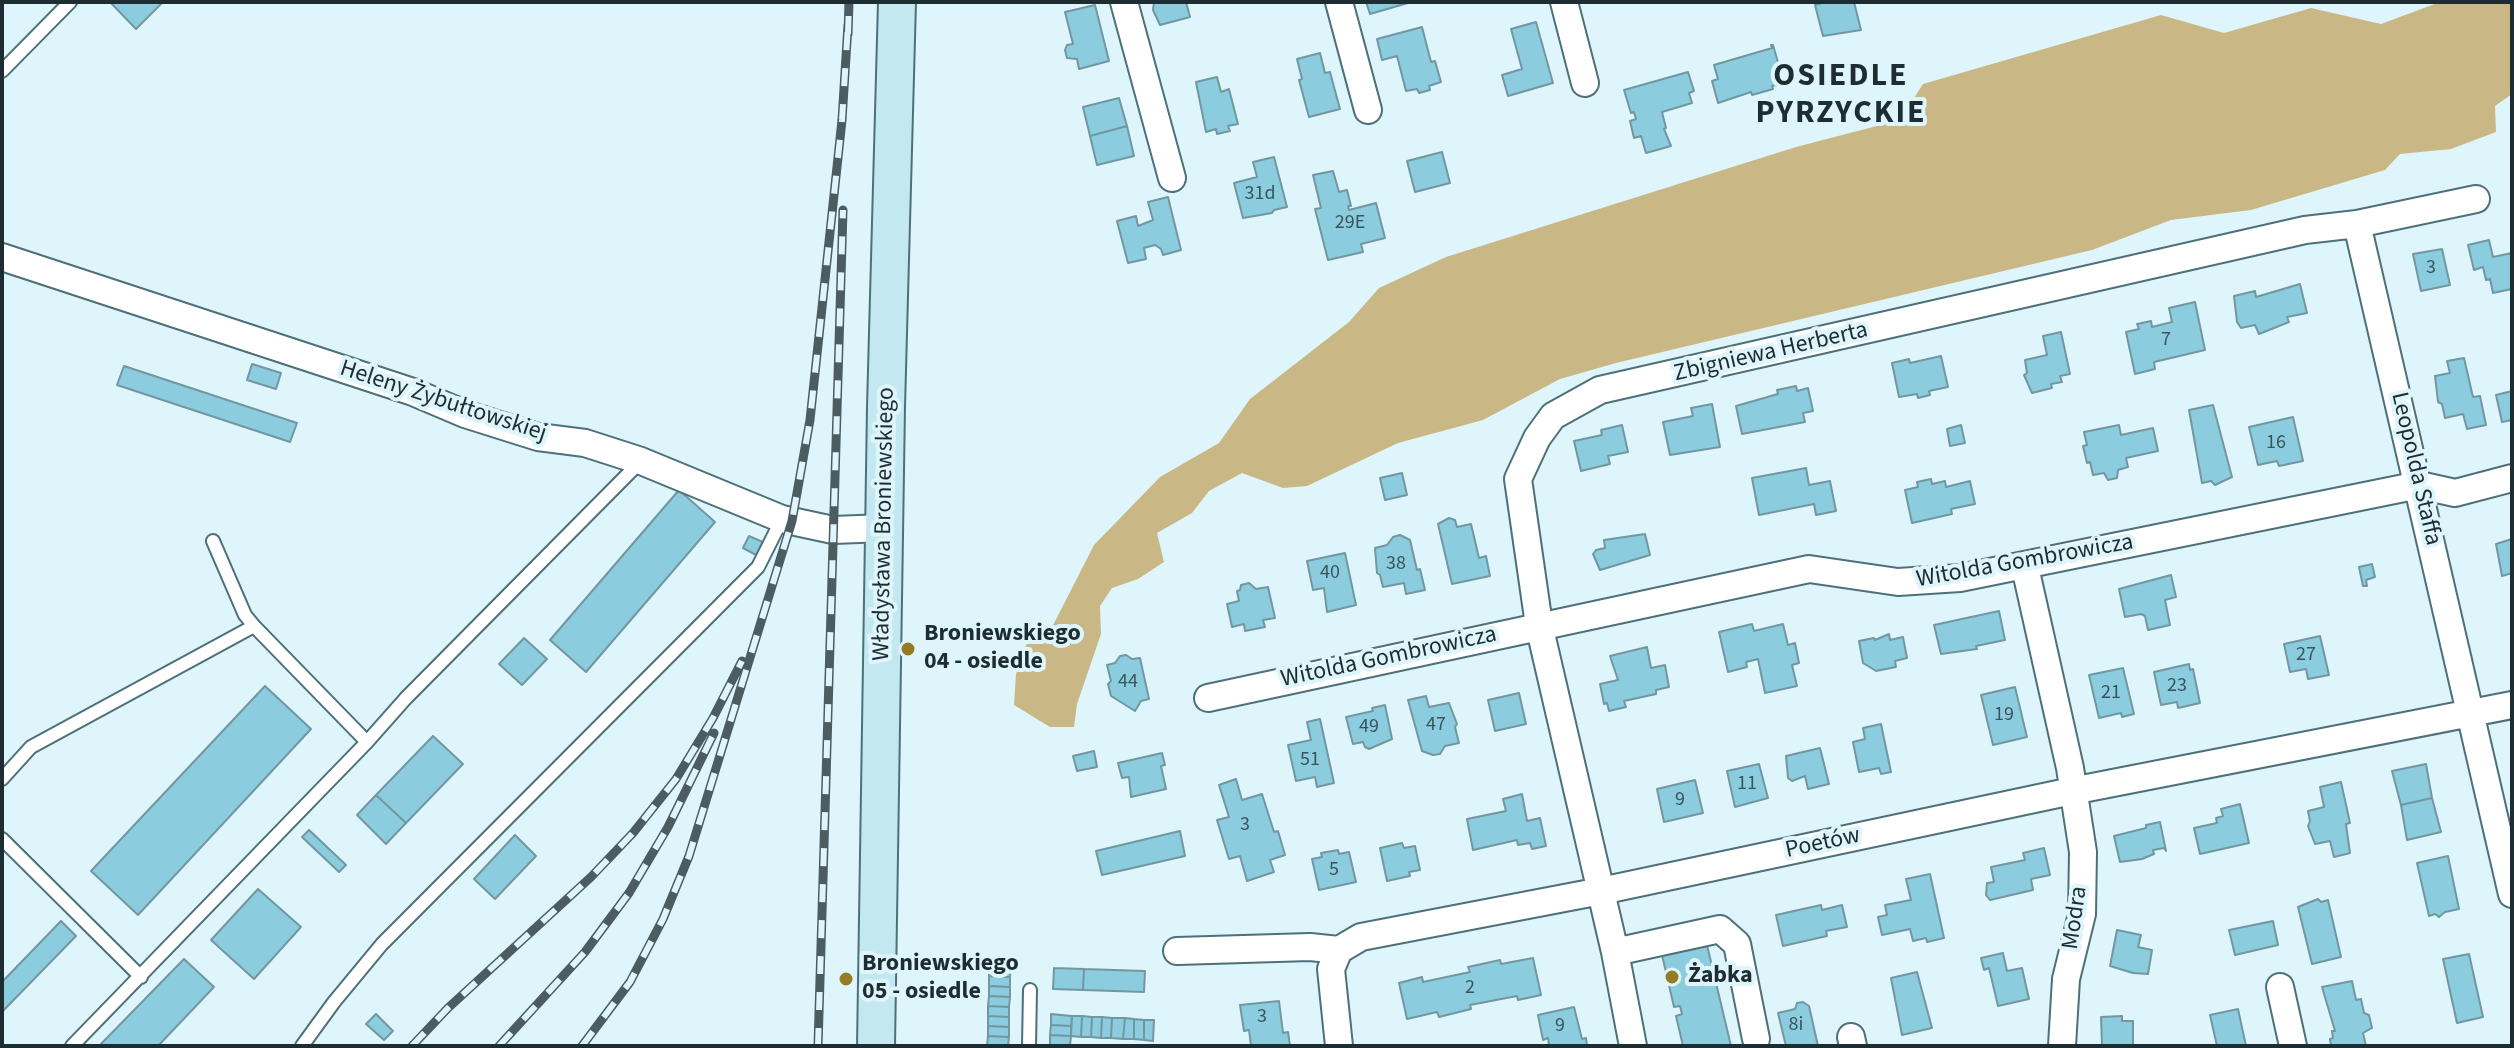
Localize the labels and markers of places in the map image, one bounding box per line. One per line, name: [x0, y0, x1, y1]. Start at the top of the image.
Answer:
place label: Broniewskiego 04 - osiedle: [924, 621, 1081, 677]
marker: Broniewskiego 04 - osiedle: [899, 640, 917, 658]
place label: Broniewskiego 05 - osiedle: [862, 951, 1019, 1007]
place label: Żabka: [1688, 963, 1753, 991]
marker: Żabka: [1663, 968, 1681, 986]
marker: Broniewskiego 05 - osiedle: [837, 970, 855, 988]

